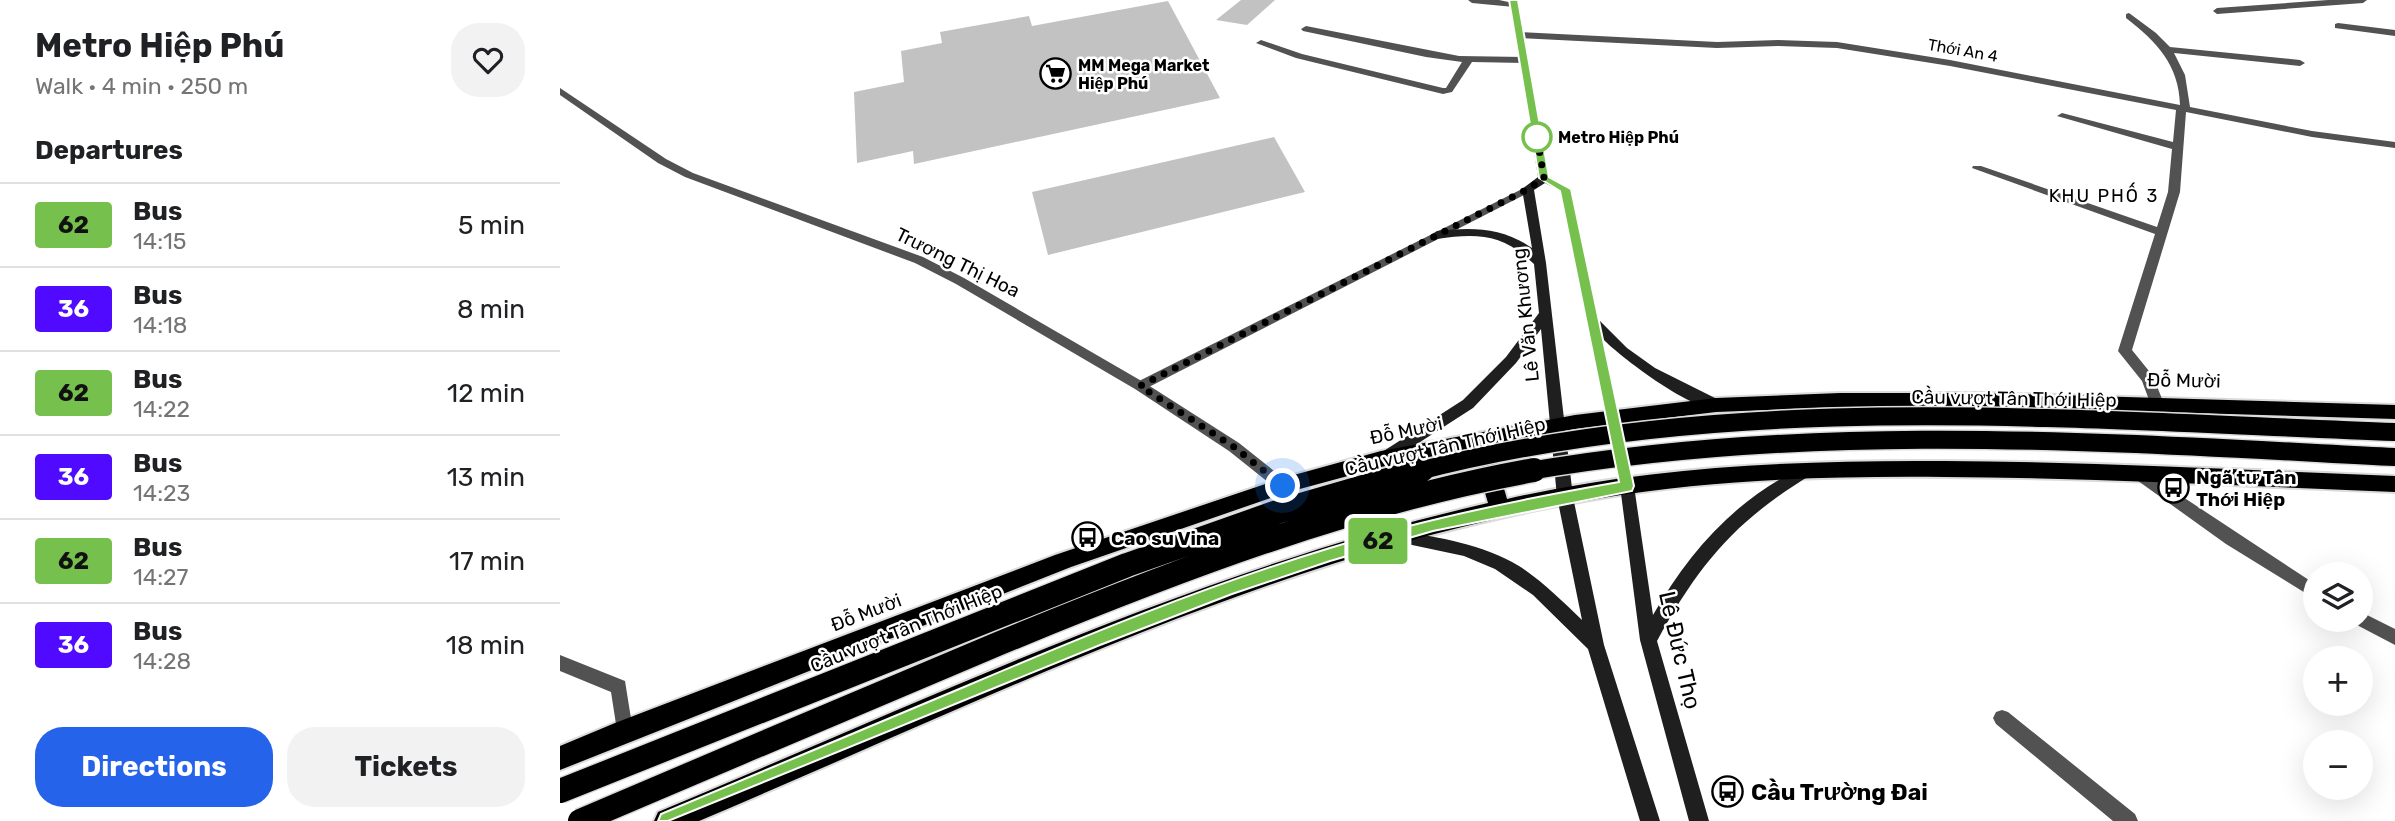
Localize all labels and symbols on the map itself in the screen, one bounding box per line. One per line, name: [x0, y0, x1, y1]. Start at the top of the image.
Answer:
street label: Thới An 4: [1926, 35, 1999, 66]
place label: MM Mega Market Hiệp Phú: [1078, 56, 1210, 93]
supermarket icon: MM Mega Market Hiệp Phú: [1038, 57, 1072, 91]
marker: Metro Hiệp Phú: [1522, 122, 1552, 152]
place label: Metro Hiệp Phú: [1558, 128, 1679, 147]
district label: KHU PHỐ 3: [2049, 182, 2159, 207]
street label: Trương Thị Hoa: [892, 223, 1023, 302]
street label: Lê Văn Khương: [1507, 247, 1544, 383]
street label: Đỗ Mười: [2147, 368, 2221, 393]
street label: Cầu vượt Tân Thới Hiệp: [1911, 385, 2117, 412]
street label: Cầu vượt Tân Thới Hiệp: [1342, 412, 1548, 481]
street label: Đỗ Mười: [1368, 412, 1445, 449]
place label: Ngã tư Tân Thới Hiệp: [2196, 466, 2297, 511]
your location: [1265, 468, 1300, 503]
bus stop icon: Ngã tư Tân Thới Hiệp: [2156, 471, 2190, 505]
line badge: 62: [1346, 518, 1410, 564]
bus stop icon: Cao su Vina: [1071, 521, 1105, 555]
place label: Cao su Vina: [1111, 527, 1219, 550]
street label: Cầu vượt Tân Thới Hiệp: [807, 579, 1006, 678]
street label: Đỗ Mười: [828, 588, 905, 636]
street label: Lê Đức Thọ: [1653, 588, 1707, 712]
bus stop icon: Cầu Trường Đai: [1711, 775, 1745, 809]
place label: Cầu Trường Đai: [1751, 778, 1928, 806]

